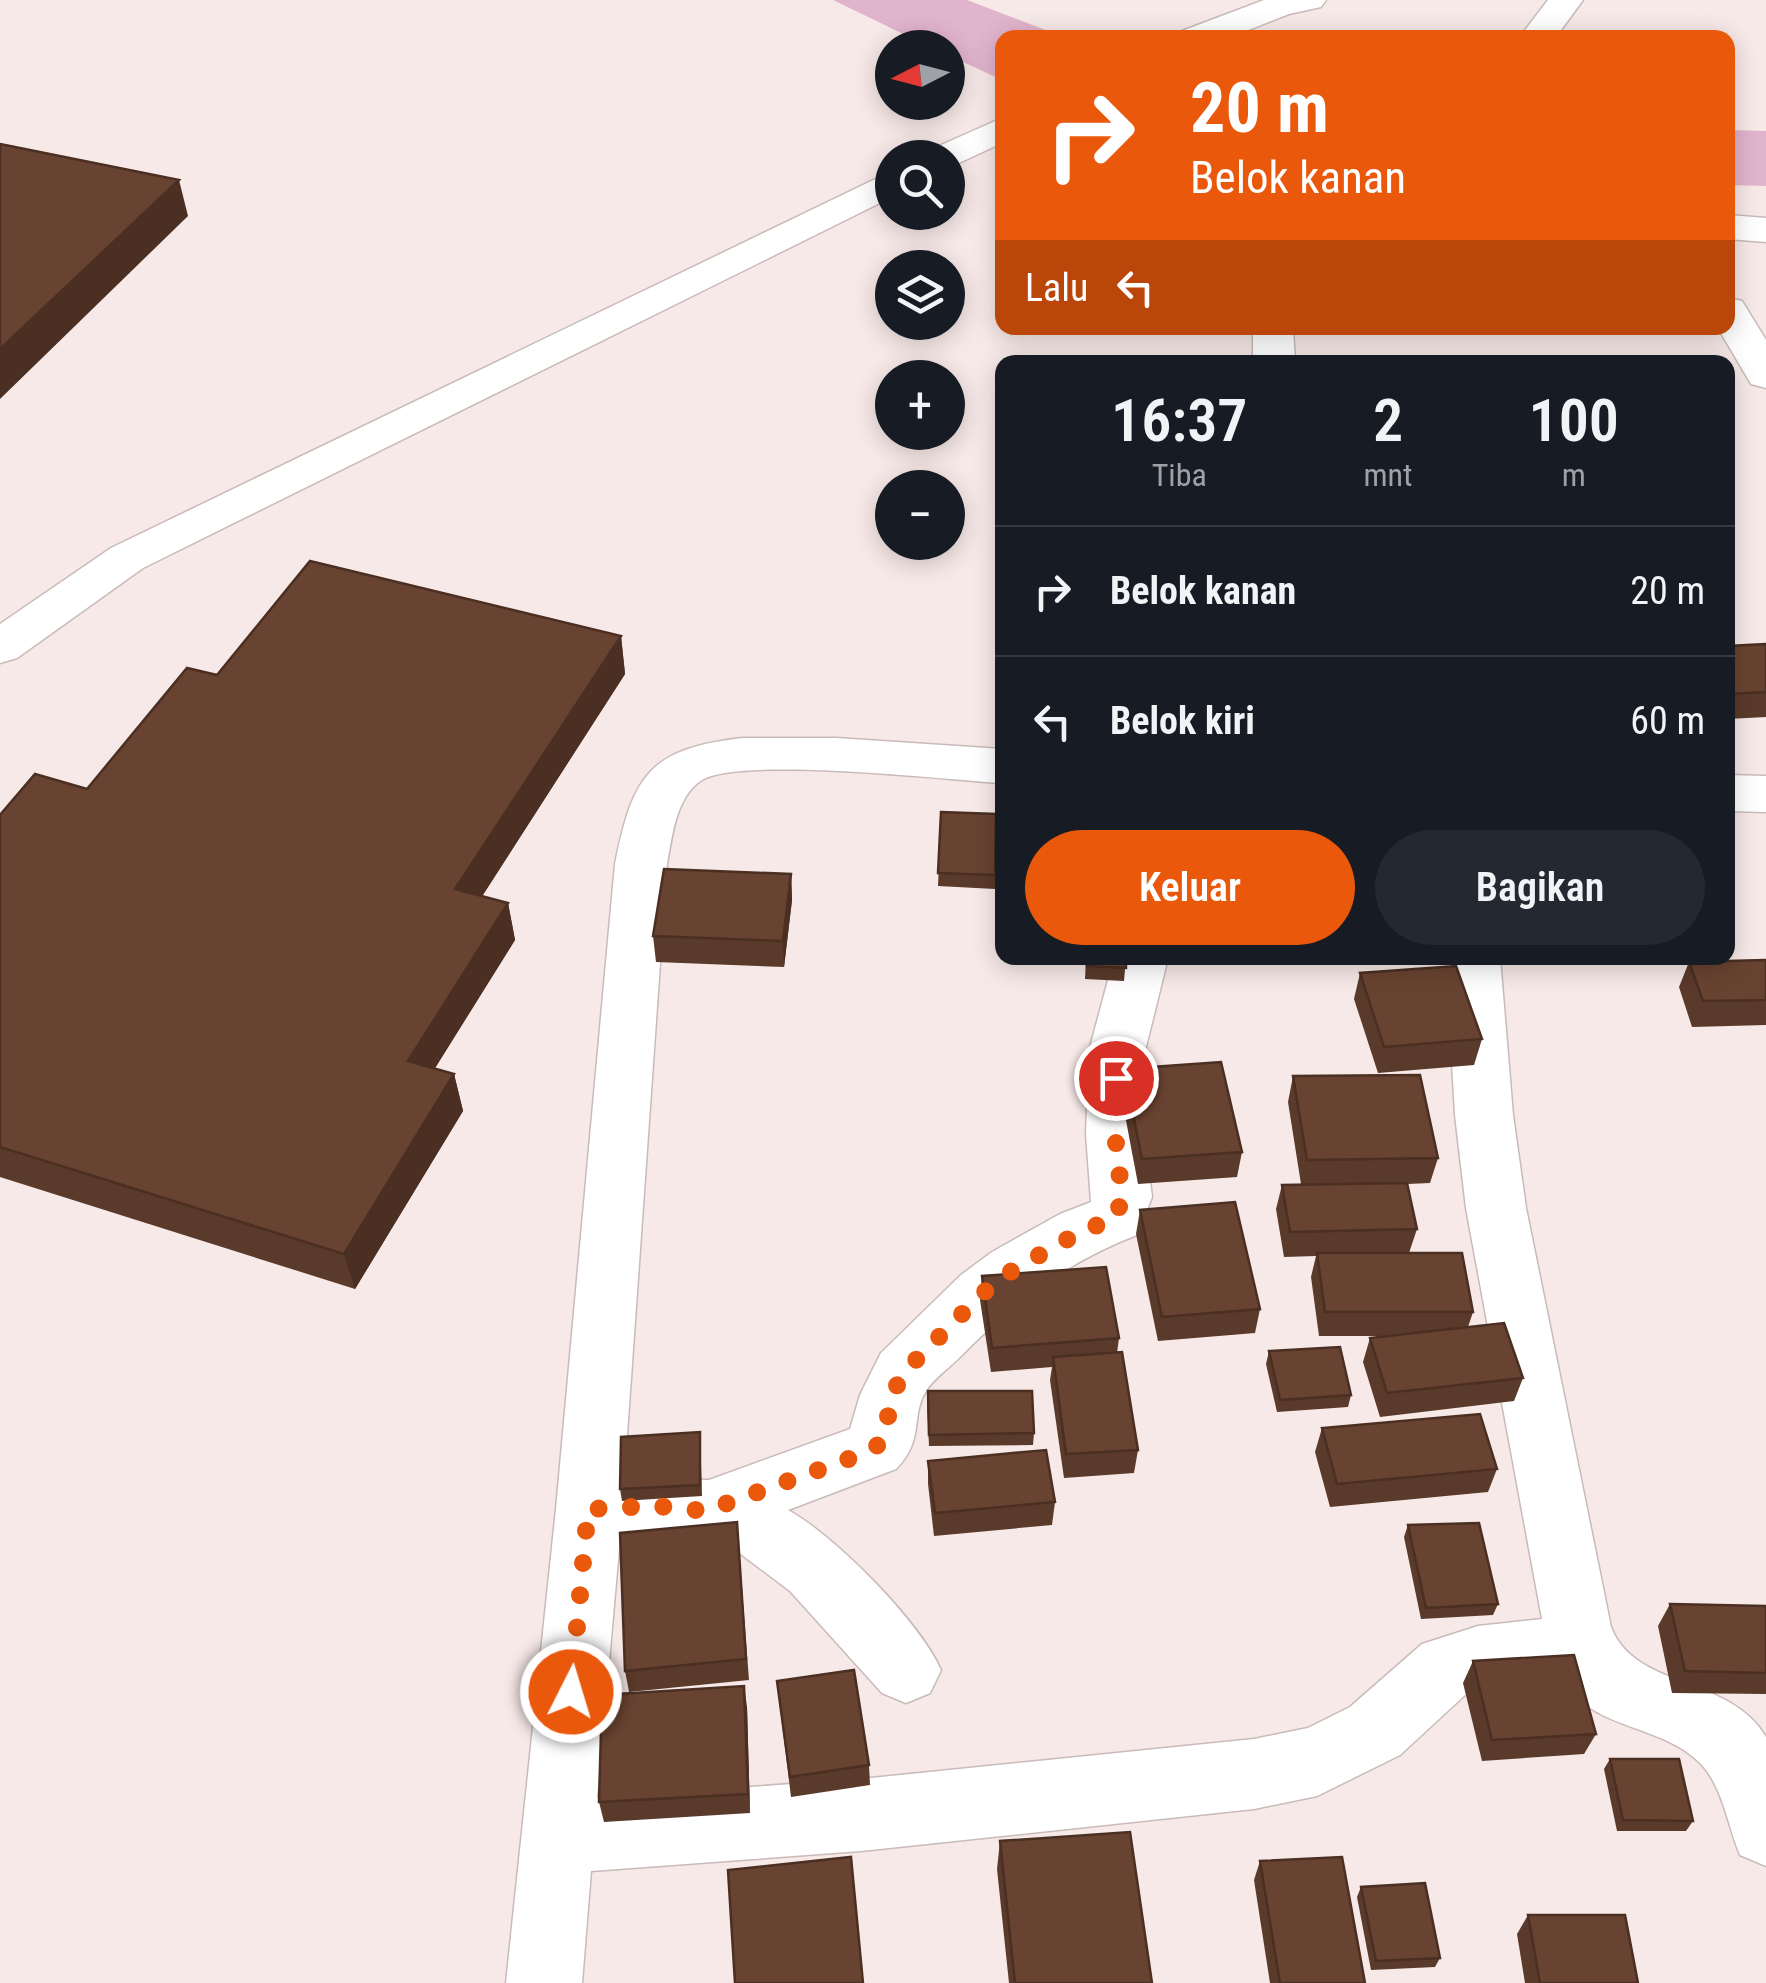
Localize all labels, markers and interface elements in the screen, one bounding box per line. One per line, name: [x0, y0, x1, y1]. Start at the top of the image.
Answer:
north arrow: [875, 30, 965, 120]
map controls: [875, 30, 965, 560]
text: 20 m: [1190, 67, 1329, 149]
icon: right: [1025, 70, 1155, 200]
button: search: [875, 140, 965, 230]
text: Belok kanan: [1190, 151, 1406, 204]
button: layers: [875, 250, 965, 340]
icon: left: [1108, 260, 1163, 315]
text: Lalu: [1025, 266, 1088, 310]
button: +: [875, 360, 965, 450]
text: 16:37: [1111, 385, 1248, 456]
text: 2: [1373, 385, 1403, 456]
text: 100: [1528, 385, 1619, 456]
text: Tiba: [1152, 456, 1207, 494]
text: mnt: [1363, 456, 1413, 494]
text: m: [1562, 456, 1586, 494]
button: −: [875, 470, 965, 560]
icon: right: [1025, 564, 1080, 619]
text: Belok kanan: [1110, 569, 1296, 613]
text: 20 m: [1630, 569, 1705, 613]
icon: left: [1025, 694, 1080, 749]
text: Belok kiri: [1110, 699, 1255, 743]
text: 60 m: [1630, 699, 1705, 743]
button: Keluar: [1025, 830, 1355, 945]
button: Bagikan: [1375, 830, 1705, 945]
pin: [1074, 1036, 1159, 1121]
icon: arrive: [1089, 1051, 1144, 1106]
position arrow: [519, 1640, 623, 1744]

